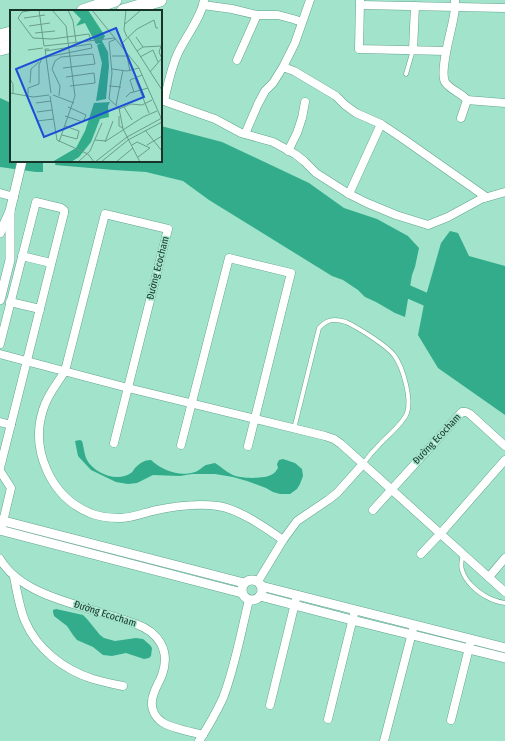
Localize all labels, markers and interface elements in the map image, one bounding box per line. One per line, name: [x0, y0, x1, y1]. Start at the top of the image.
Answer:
inset map: [10, 10, 162, 162]
street label: Đường Ecocham: [144, 235, 172, 301]
street label: Đường Ecocham: [410, 411, 464, 467]
street label: Đường Ecocham: [72, 598, 138, 630]

